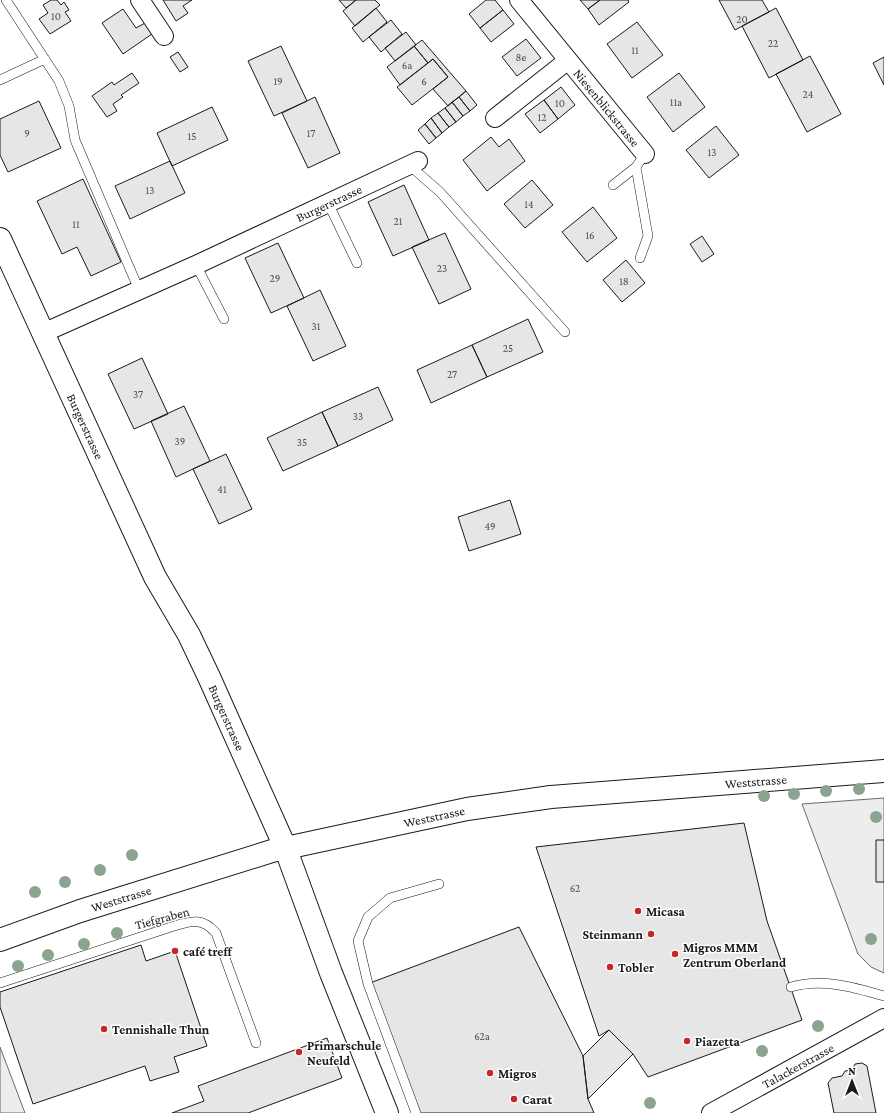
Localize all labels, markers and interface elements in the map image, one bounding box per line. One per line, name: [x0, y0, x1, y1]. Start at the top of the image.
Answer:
house number: 10: [51, 10, 61, 22]
house number: 20: [736, 13, 748, 25]
house number: 22: [768, 37, 778, 49]
house number: 11: [631, 44, 639, 56]
house number: 8e: [516, 51, 527, 63]
house number: 6a: [402, 59, 412, 71]
street label: Niesenblickstrasse: [571, 66, 643, 150]
house number: 19: [273, 75, 283, 87]
house number: 6: [421, 75, 427, 87]
house number: 24: [803, 88, 814, 100]
house number: 11a: [670, 96, 682, 108]
house number: 10: [555, 97, 565, 109]
house number: 12: [538, 111, 546, 123]
house number: 9: [24, 127, 30, 139]
house number: 17: [307, 127, 315, 139]
house number: 15: [188, 130, 196, 142]
house number: 13: [708, 146, 716, 158]
street label: Burgerstrasse: [294, 181, 364, 225]
house number: 13: [146, 184, 154, 196]
house number: 14: [524, 198, 534, 210]
house number: 21: [394, 215, 403, 227]
house number: 11: [72, 218, 80, 230]
house number: 16: [585, 229, 595, 241]
house number: 23: [437, 262, 447, 274]
house number: 29: [270, 272, 280, 284]
house number: 18: [619, 275, 629, 287]
house number: 31: [312, 320, 321, 332]
house number: 25: [503, 342, 513, 354]
house number: 27: [447, 368, 457, 380]
house number: 37: [133, 388, 143, 400]
street label: Burgerstrasse: [64, 391, 108, 462]
house number: 33: [353, 410, 363, 422]
house number: 39: [175, 435, 185, 447]
house number: 35: [297, 436, 307, 448]
house number: 41: [217, 483, 227, 495]
house number: 49: [484, 520, 496, 532]
street label: Burgerstrasse: [206, 682, 249, 753]
street label: Weststrasse: [724, 771, 788, 791]
street label: Weststrasse: [402, 802, 466, 830]
street label: Weststrasse: [89, 882, 153, 915]
house number: 62: [570, 882, 580, 894]
street label: Tiefgraben: [133, 904, 191, 932]
place label: Micasa: [646, 904, 686, 919]
marker: Micasa: [633, 906, 643, 916]
place label: Steinmann: [582, 927, 644, 942]
marker: Steinmann: [646, 929, 656, 939]
place label: Migros MMM Zentrum Oberland: [683, 940, 786, 970]
place label: café treff: [183, 944, 233, 959]
marker: café treff: [170, 946, 180, 956]
marker: Migros MMM Zentrum Oberland: [670, 949, 680, 959]
place label: Tobler: [618, 960, 655, 975]
marker: Tobler: [605, 962, 615, 972]
place label: Tennishalle Thun: [112, 1022, 210, 1037]
marker: Tennishalle Thun: [99, 1024, 109, 1034]
house number: 62a: [474, 1030, 490, 1042]
place label: Piazetta: [695, 1034, 741, 1049]
marker: Piazetta: [682, 1036, 692, 1046]
place label: Primarschule Neufeld: [307, 1038, 381, 1068]
street label: Talackerstrasse: [759, 1039, 837, 1091]
marker: Primarschule Neufeld: [294, 1047, 304, 1057]
north arrow: [832, 1061, 872, 1101]
text: N: [848, 1065, 856, 1077]
place label: Migros: [498, 1066, 537, 1081]
marker: Migros: [485, 1068, 495, 1078]
place label: Carat: [522, 1092, 552, 1107]
marker: Carat: [509, 1094, 519, 1104]

